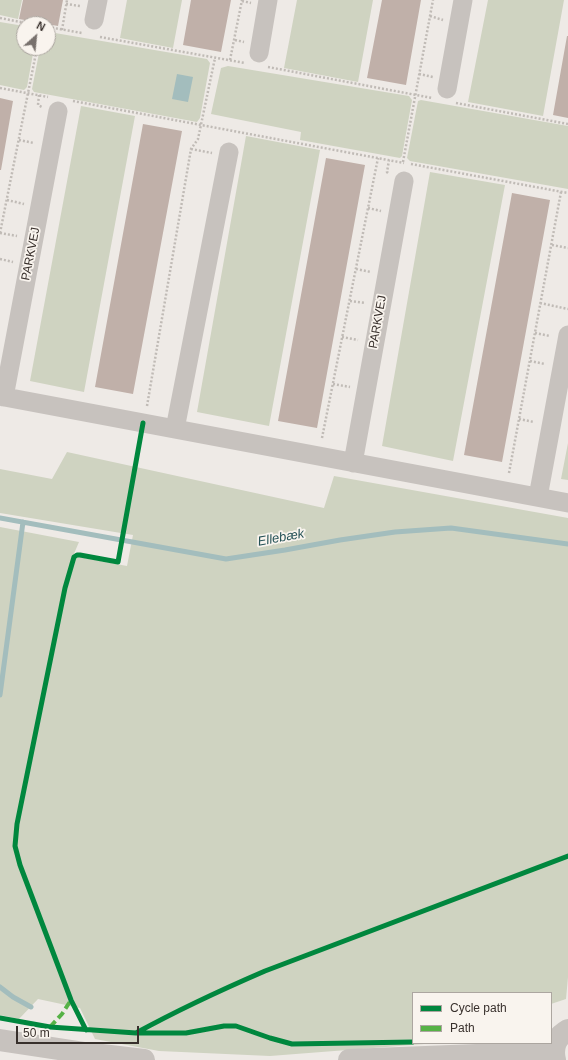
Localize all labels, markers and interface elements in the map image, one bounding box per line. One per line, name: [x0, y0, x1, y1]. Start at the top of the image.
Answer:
north arrow: [16, 16, 56, 56]
text: N: [35, 19, 47, 33]
street label: PARKVEJ: [19, 226, 43, 282]
street label: PARKVEJ: [366, 294, 390, 350]
water label: Ellebæk: [257, 526, 305, 550]
legend: [412, 992, 552, 1044]
text: Cycle path: [450, 1001, 507, 1015]
scale bar: [18, 1018, 141, 1044]
text: Path: [450, 1021, 475, 1035]
text: 50 m: [23, 1026, 50, 1040]

